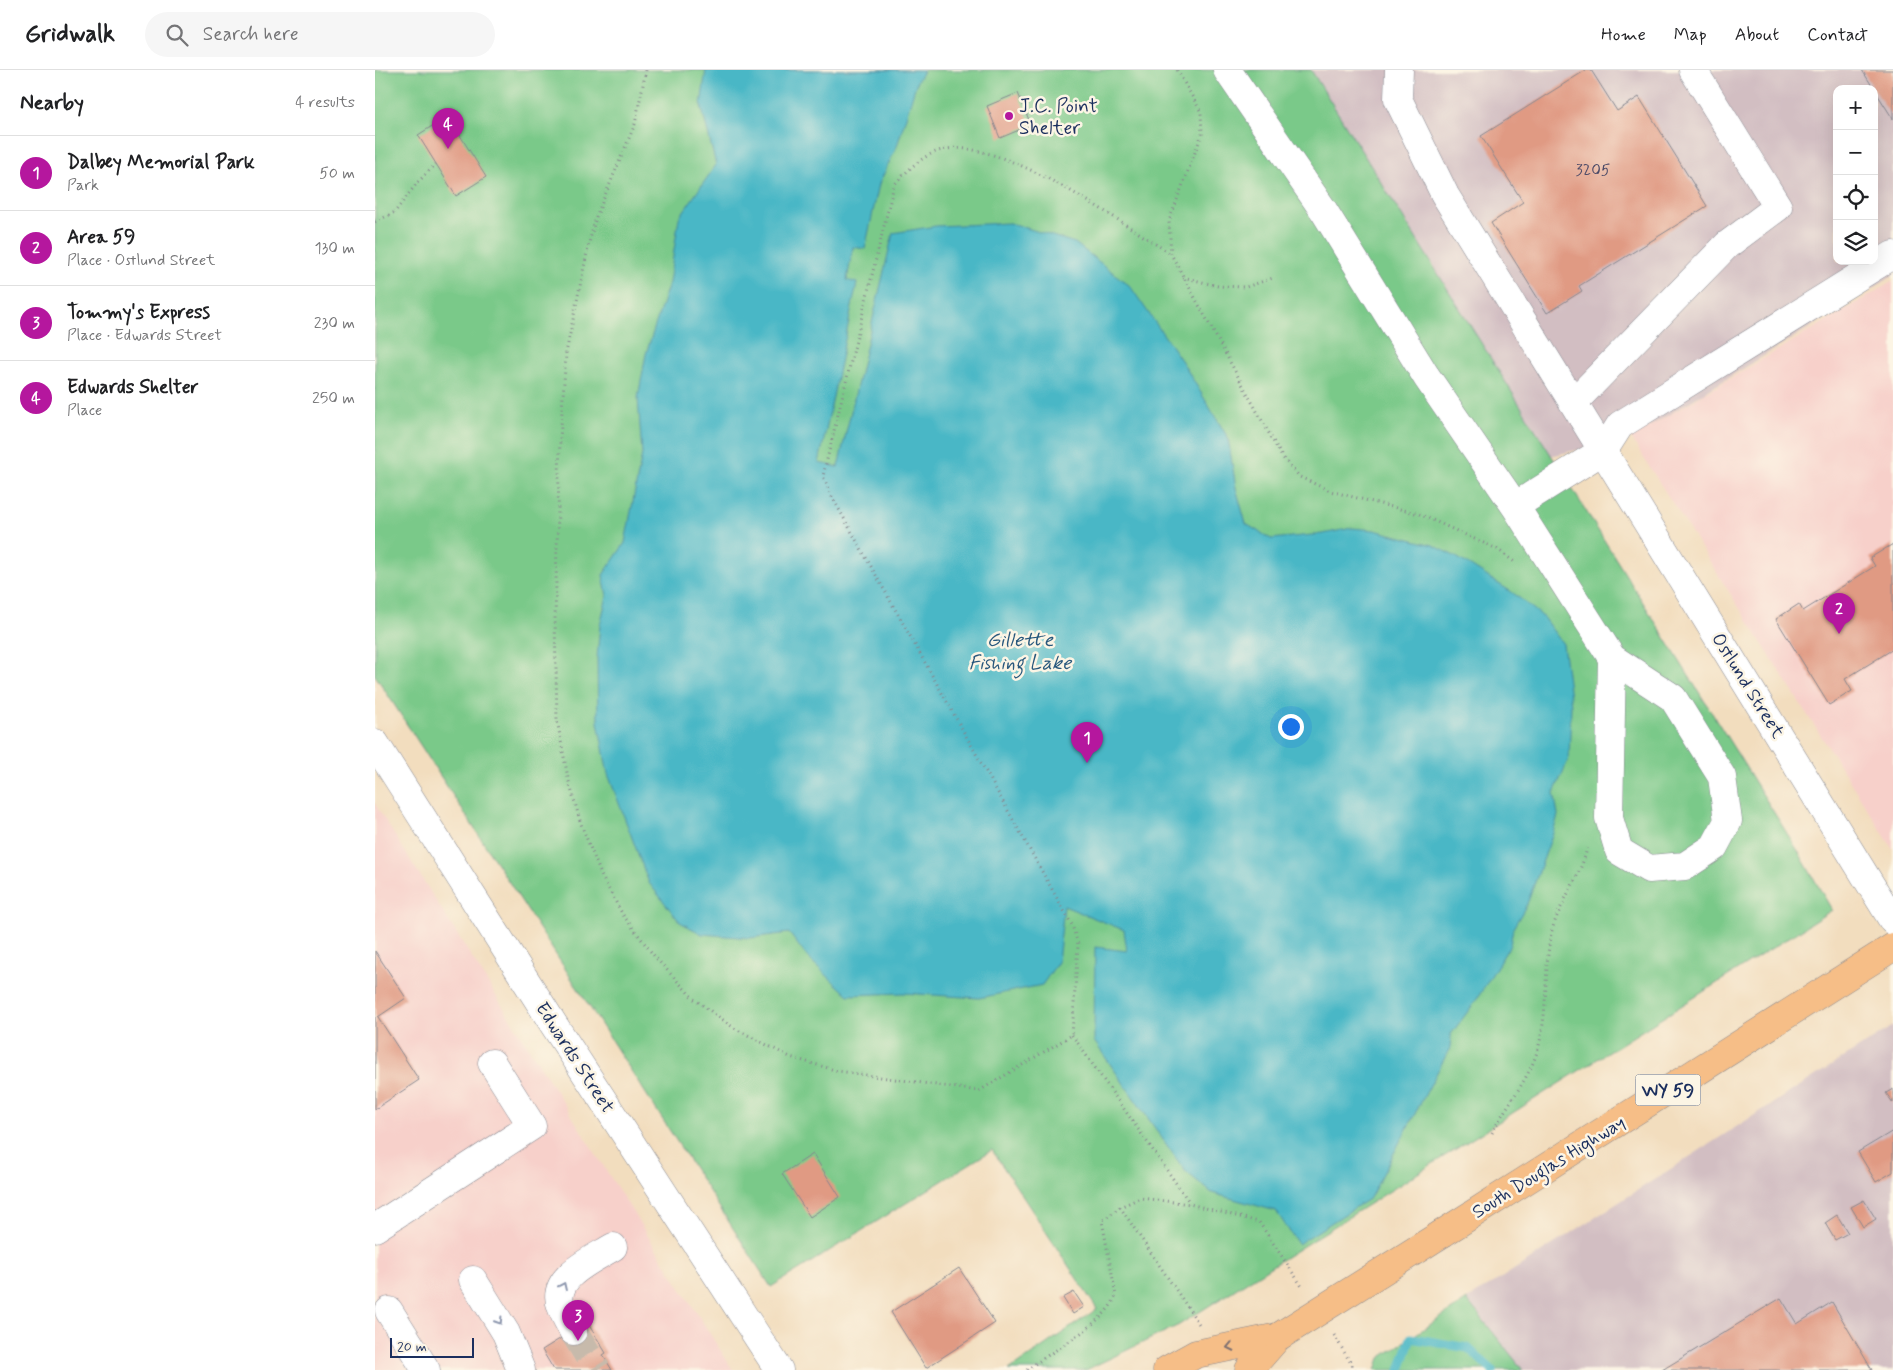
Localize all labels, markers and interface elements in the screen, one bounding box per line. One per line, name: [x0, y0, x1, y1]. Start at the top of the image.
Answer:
search box: [145, 12, 495, 57]
text: Gridwalk: [25, 19, 115, 50]
icon: search: [163, 21, 191, 49]
text: Search here: [203, 22, 298, 47]
text: Home: [1601, 23, 1646, 47]
text: Map: [1674, 23, 1707, 47]
text: About: [1735, 23, 1779, 47]
text: Contact: [1807, 23, 1868, 47]
map controls: [1833, 85, 1878, 265]
button: +: [1833, 85, 1878, 130]
text: Nearby: [20, 89, 84, 117]
text: 4 results: [295, 92, 355, 113]
place label: J.C. Point Shelter: [1019, 94, 1098, 141]
pin: 4: [432, 108, 464, 149]
marker: J.C. Point Shelter: [1003, 110, 1015, 122]
button: −: [1833, 130, 1878, 175]
text: Dalbey Memorial Park: [67, 150, 255, 175]
house number: 3205: [1576, 160, 1610, 181]
text: 1: [32, 163, 40, 184]
text: 50 m: [319, 163, 355, 184]
text: Park: [67, 175, 99, 196]
button: locate: [1833, 175, 1878, 220]
button: layers: [1833, 220, 1878, 265]
text: Area 59: [67, 225, 135, 250]
text: 2: [32, 238, 40, 259]
text: 130 m: [314, 238, 355, 259]
text: Place · Ostlund Street: [67, 250, 216, 271]
text: Tommy's Express: [67, 300, 210, 325]
text: 3: [32, 313, 40, 334]
text: 230 m: [314, 313, 355, 334]
text: Place · Edwards Street: [67, 325, 222, 346]
text: Edwards Shelter: [67, 375, 199, 400]
text: 4: [31, 388, 41, 409]
text: 250 m: [312, 388, 355, 409]
text: Place: [67, 400, 102, 421]
pin: 2: [1823, 593, 1855, 634]
water label: Gillette Fishing Lake: [969, 627, 1072, 679]
street label: Ostlund Street: [1705, 628, 1790, 743]
your location: [1278, 714, 1304, 740]
pin: 1: [1071, 722, 1103, 763]
street label: Edwards Street: [529, 997, 620, 1118]
road number: WY 59: [1635, 1074, 1701, 1106]
street label: South Douglas Highway: [1467, 1110, 1632, 1227]
one-way arrow: [557, 1283, 567, 1292]
pin: 3: [562, 1300, 594, 1341]
one-way arrow: [493, 1316, 502, 1325]
scale bar: [390, 1335, 474, 1358]
text: 20 m: [397, 1338, 427, 1356]
one-way arrow: [1225, 1341, 1234, 1352]

